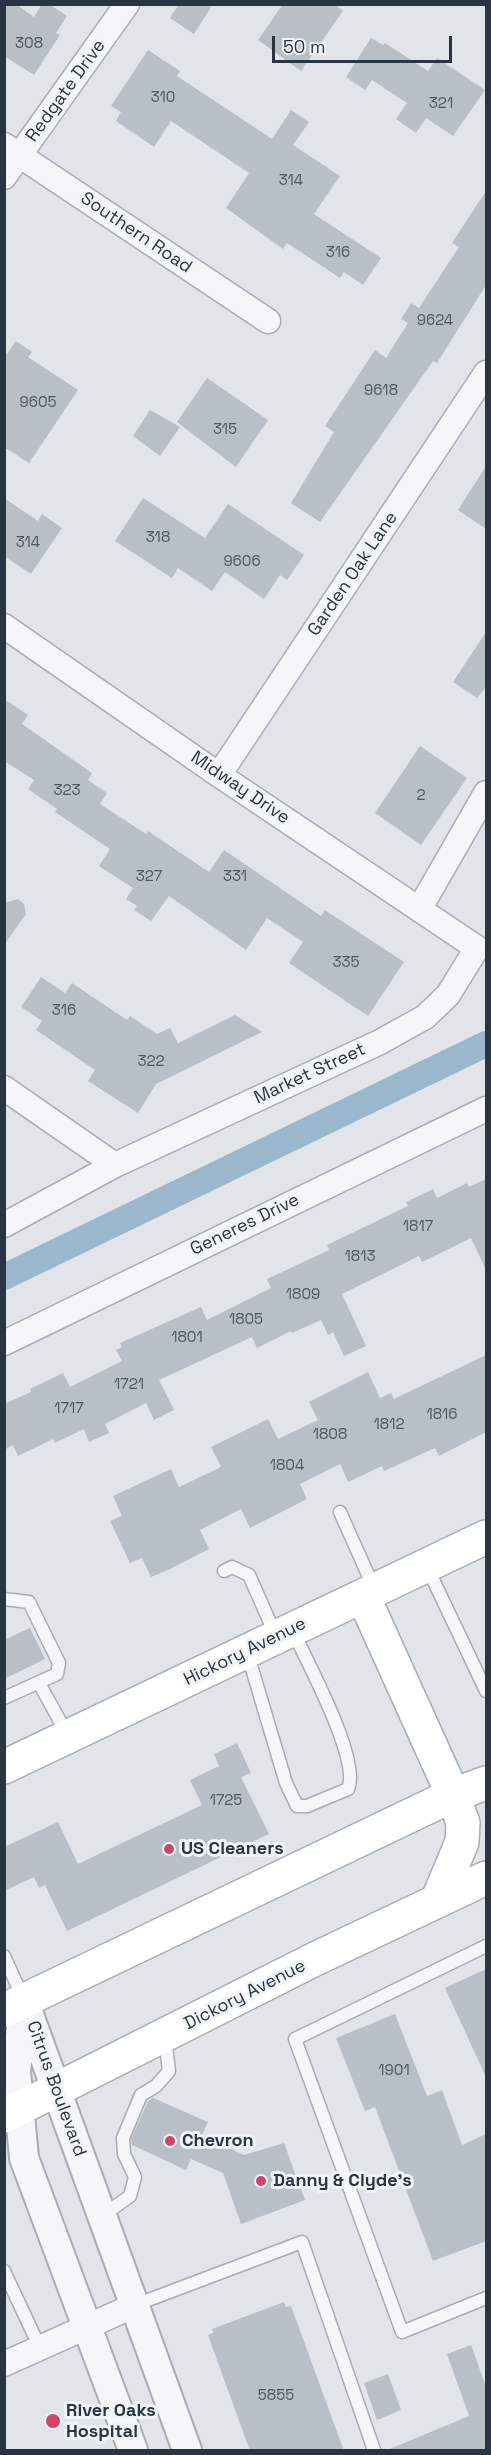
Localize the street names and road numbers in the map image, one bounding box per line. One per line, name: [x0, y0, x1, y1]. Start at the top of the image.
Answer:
street label: Redgate Drive: [22, 36, 110, 146]
street label: Southern Road: [76, 188, 196, 278]
street label: Garden Oak Lane: [303, 508, 403, 640]
street label: Midway Drive: [186, 747, 294, 829]
street label: Market Street: [251, 1039, 369, 1109]
street label: Generes Drive: [187, 1189, 303, 1261]
street label: Hickory Avenue: [180, 1613, 310, 1691]
street label: Dickory Avenue: [181, 1955, 309, 2035]
street label: Citrus Boulevard: [21, 2018, 91, 2160]

